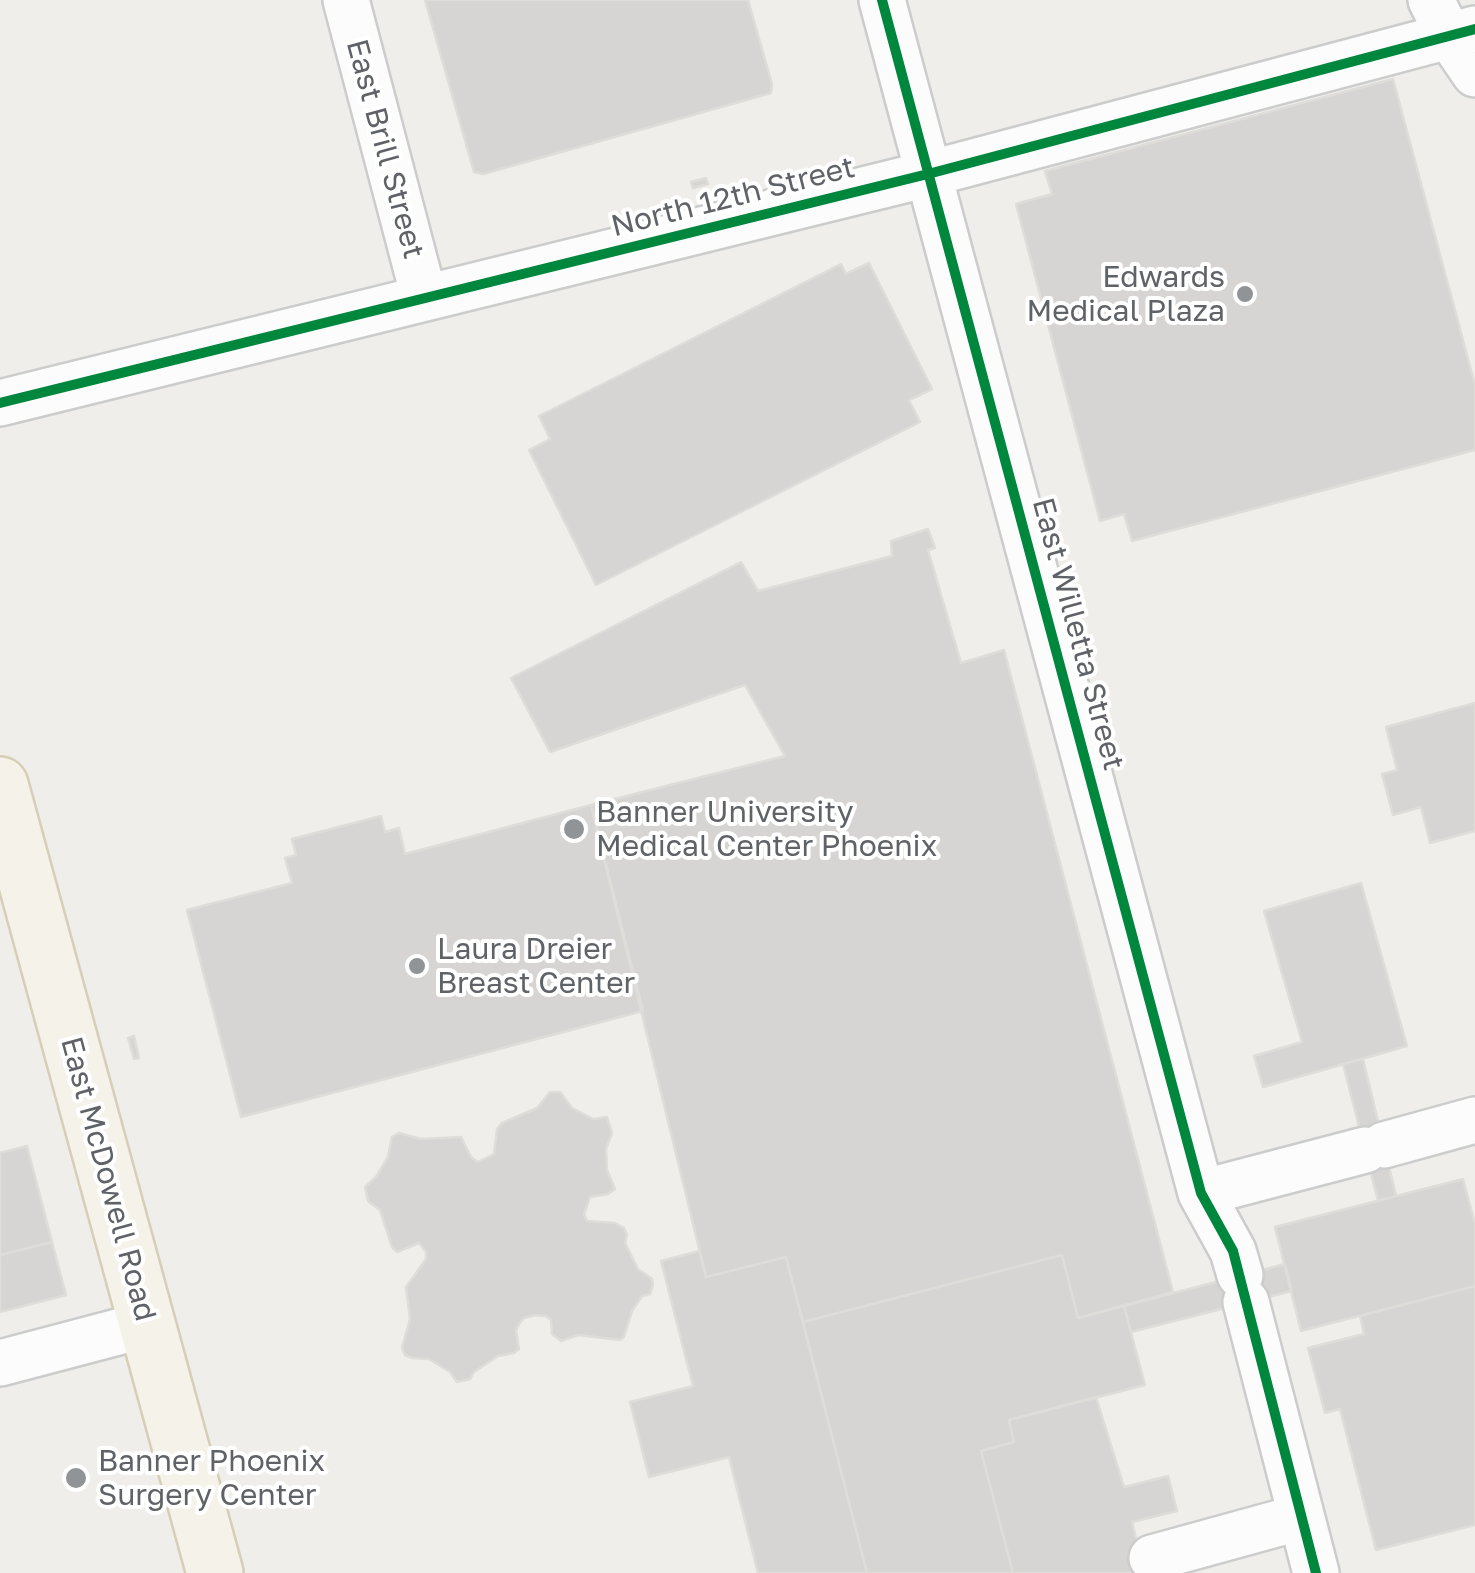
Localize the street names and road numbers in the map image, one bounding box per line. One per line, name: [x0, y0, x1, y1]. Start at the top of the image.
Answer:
street label: East Brill Street: [338, 35, 432, 263]
street label: North 12th Street: [607, 149, 859, 245]
street label: East Willetta Street: [1024, 494, 1132, 774]
street label: East McDowell Road: [53, 1033, 163, 1325]

